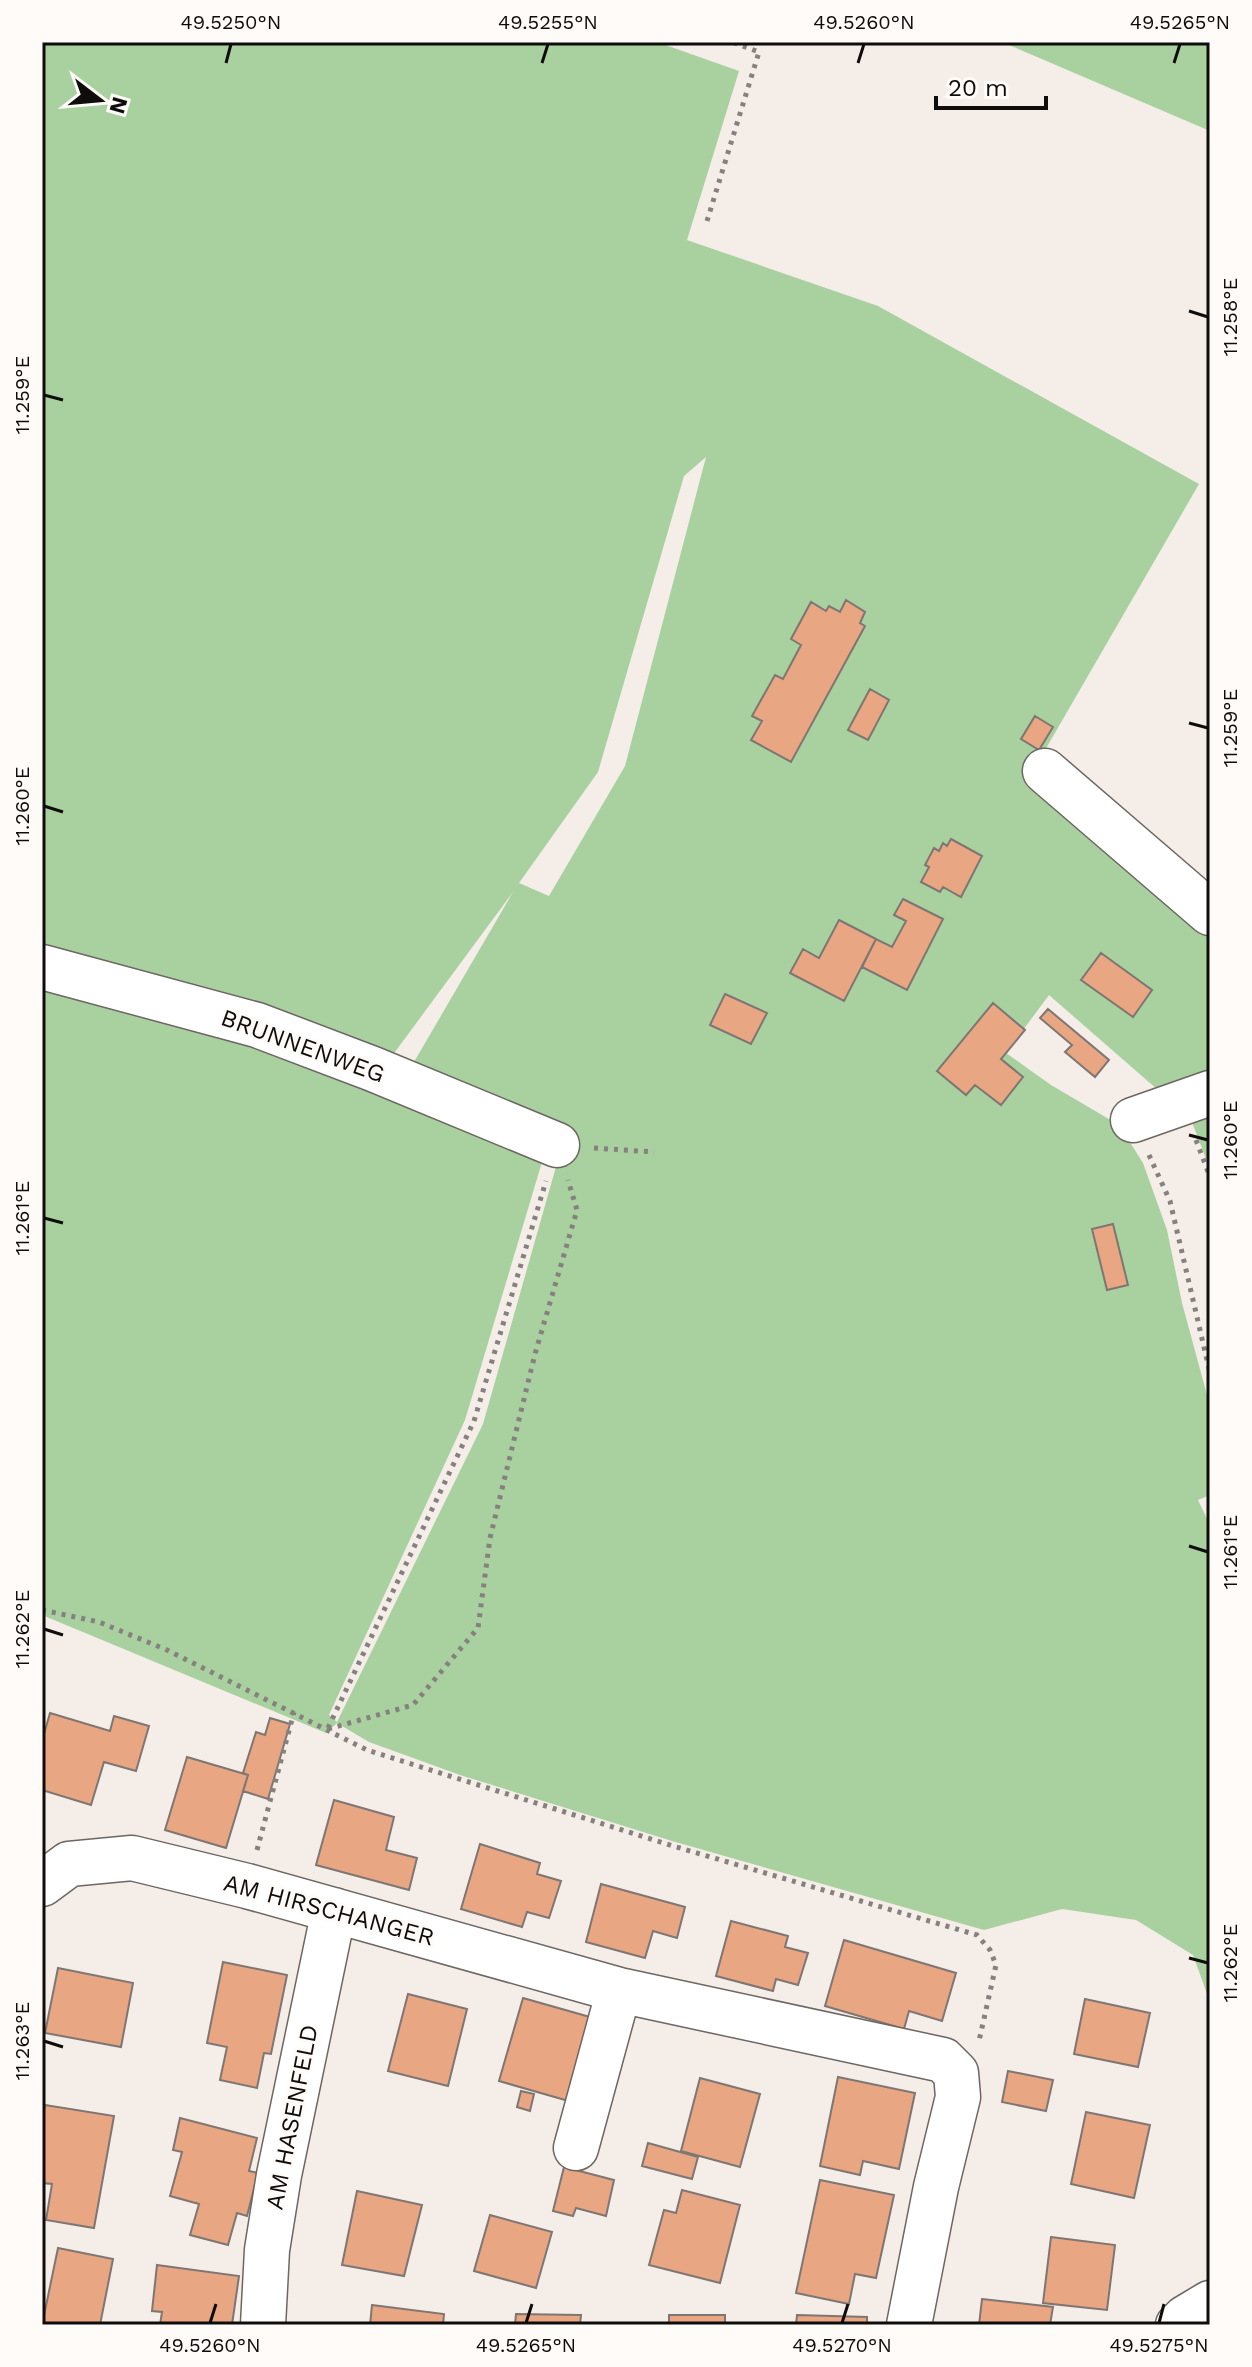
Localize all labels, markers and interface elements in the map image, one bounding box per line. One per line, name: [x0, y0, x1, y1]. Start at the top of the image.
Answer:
text: 49.5250°N: [181, 10, 281, 34]
text: 49.5255°N: [498, 10, 598, 34]
text: 49.5260°N: [813, 10, 915, 34]
text: 49.5265°N: [1130, 10, 1230, 34]
north arrow: [60, 60, 140, 140]
scale bar: [936, 60, 1046, 110]
text: 20 m: [948, 74, 1008, 102]
text: N: [104, 94, 133, 117]
text: 11.258°E: [1218, 278, 1242, 356]
text: 11.259°E: [10, 356, 34, 434]
text: 11.259°E: [1218, 689, 1242, 767]
text: 11.260°E: [10, 766, 34, 846]
street label: BRUNNENWEG: [217, 1003, 389, 1089]
text: 11.260°E: [1218, 1100, 1242, 1180]
text: 11.261°E: [10, 1181, 34, 1255]
text: 11.261°E: [1218, 1515, 1242, 1589]
text: 11.262°E: [10, 1590, 34, 1668]
street label: AM HIRSCHANGER: [221, 1868, 437, 1952]
text: 11.262°E: [1218, 1924, 1242, 2002]
text: 11.263°E: [10, 2002, 34, 2080]
street label: AM HASENFELD: [260, 2022, 324, 2212]
text: 49.5260°N: [159, 2333, 261, 2357]
text: 49.5265°N: [476, 2333, 576, 2357]
text: 49.5270°N: [792, 2333, 892, 2357]
text: 49.5275°N: [1109, 2333, 1209, 2357]

